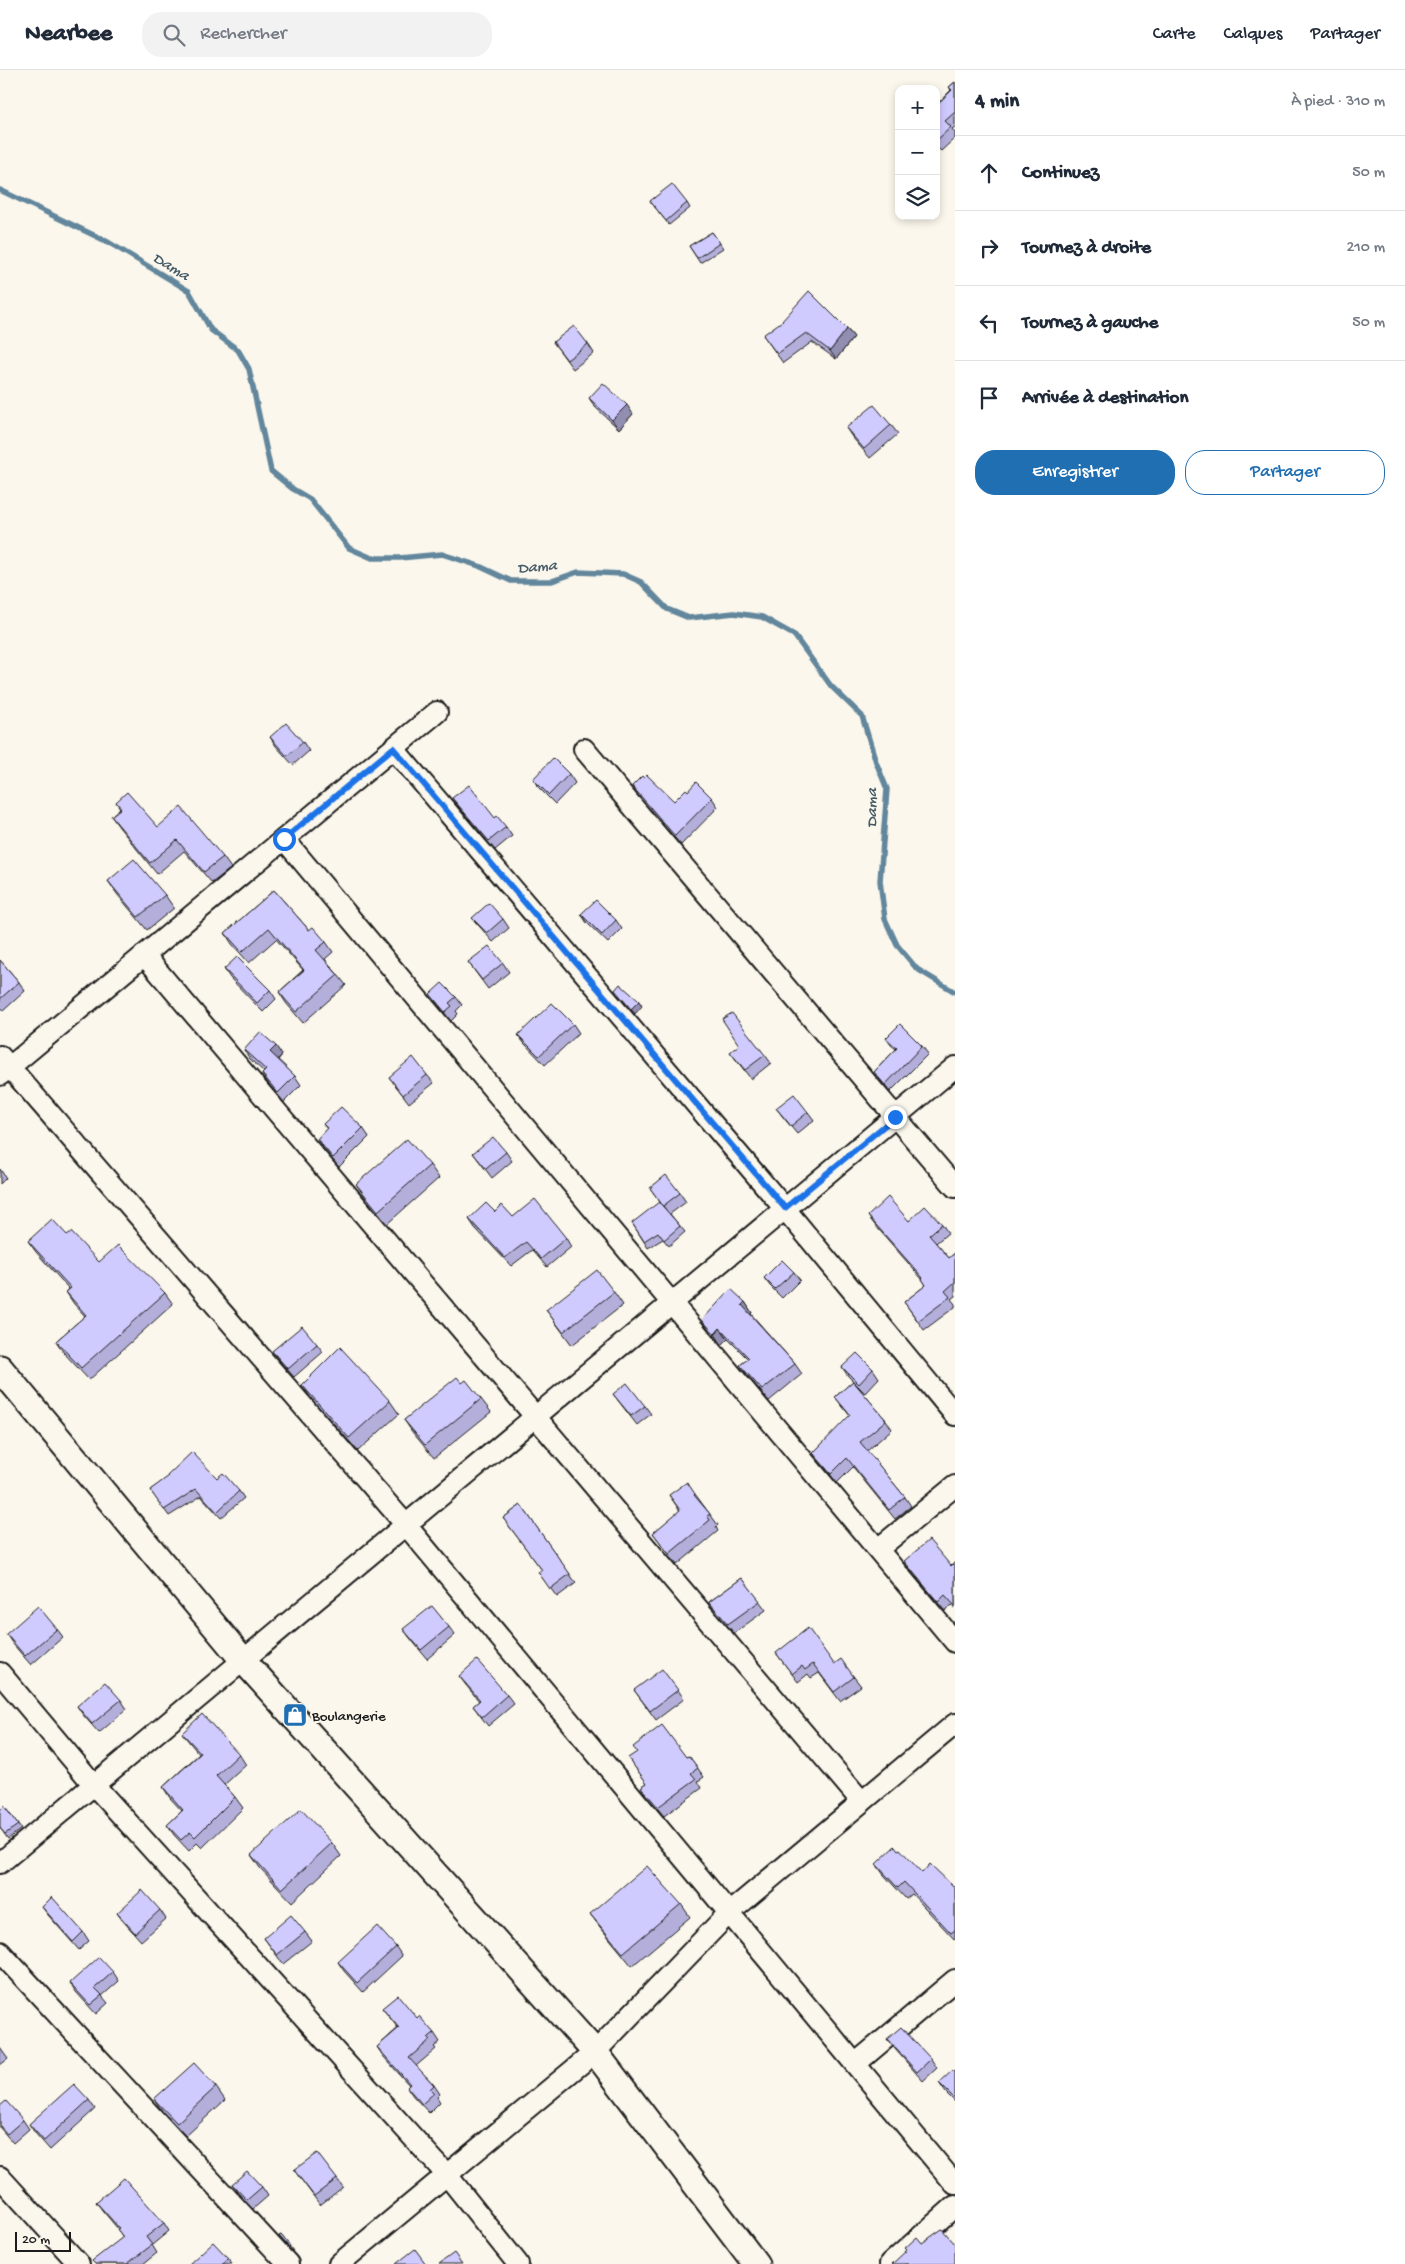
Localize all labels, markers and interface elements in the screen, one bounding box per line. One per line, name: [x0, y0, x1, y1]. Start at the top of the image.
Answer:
search box: [142, 12, 492, 57]
text: Nearbee: [25, 20, 112, 49]
icon: search: [160, 21, 188, 49]
text: Rechercher: [200, 23, 286, 46]
text: Carte: [1153, 24, 1196, 45]
text: Calques: [1224, 24, 1282, 45]
text: Partager: [1310, 24, 1380, 45]
map controls: [895, 85, 940, 220]
button: +: [895, 85, 940, 130]
text: 4 min: [975, 90, 1019, 115]
text: À pied · 310 m: [1291, 93, 1385, 112]
button: −: [895, 130, 940, 175]
icon: ahead: [975, 159, 1003, 187]
text: Continuez: [1022, 162, 1099, 185]
text: 50 m: [1352, 164, 1385, 183]
button: layers: [895, 175, 940, 220]
icon: right: [975, 234, 1003, 262]
text: Tournez à droite: [1022, 237, 1151, 260]
text: 210 m: [1346, 239, 1385, 258]
water label: Dama: [148, 250, 193, 287]
icon: left: [975, 309, 1003, 337]
text: Tournez à gauche: [1022, 312, 1158, 335]
text: 50 m: [1352, 314, 1385, 333]
icon: arrive: [975, 384, 1003, 412]
text: Arrivée à destination: [1022, 387, 1188, 410]
button: Enregistrer: [975, 450, 1175, 495]
button: Partager: [1185, 450, 1385, 495]
water label: Dama: [517, 557, 559, 580]
water label: Dama: [864, 787, 883, 828]
route start: [273, 828, 296, 851]
route end: [884, 1106, 907, 1129]
shop icon: Boulangerie: [282, 1702, 308, 1728]
place label: Boulangerie: [311, 1708, 386, 1726]
scale bar: [15, 2229, 71, 2252]
text: 20 m: [22, 2232, 50, 2249]

